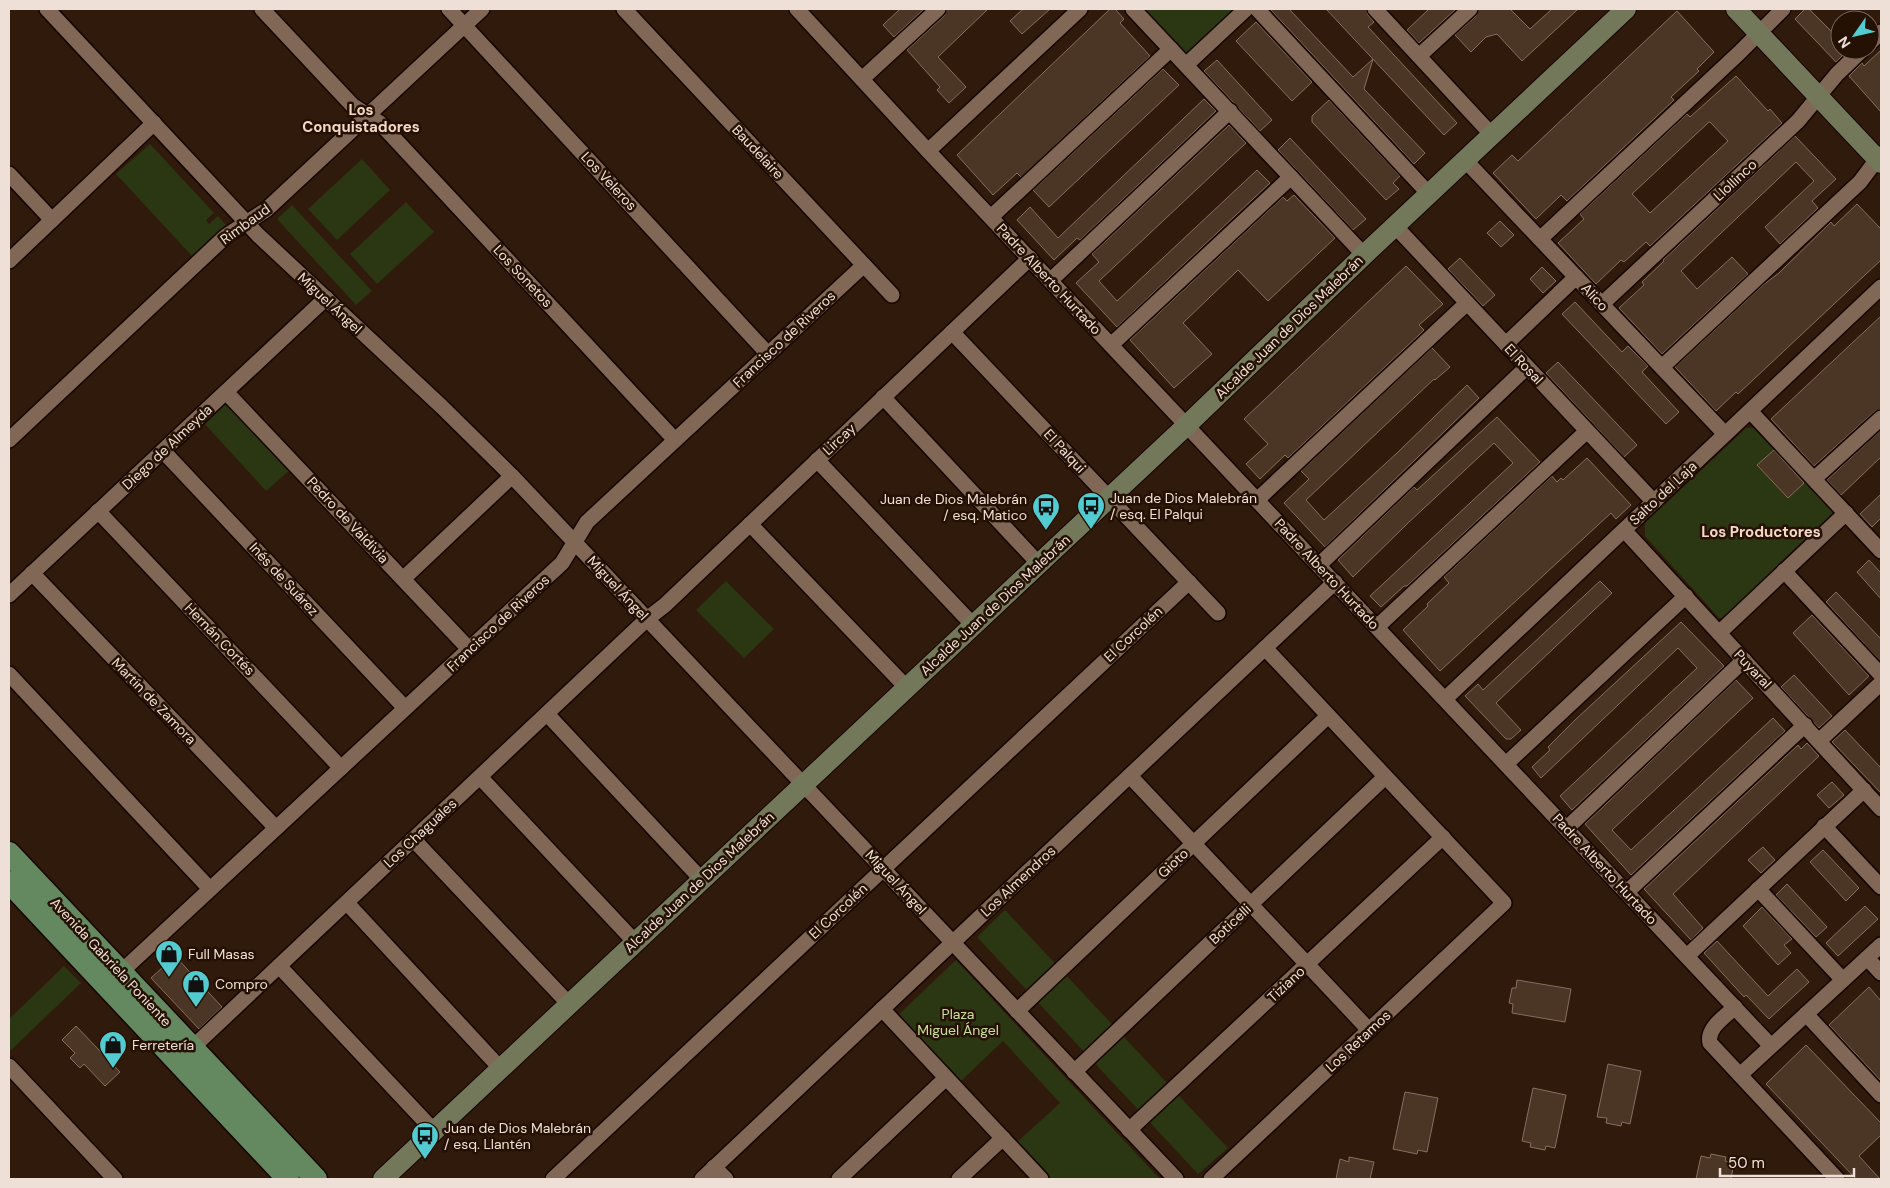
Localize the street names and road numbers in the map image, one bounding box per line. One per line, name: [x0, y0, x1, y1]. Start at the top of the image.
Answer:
street label: Baudelaire: [728, 121, 788, 183]
street label: Los Veleros: [577, 148, 641, 214]
street label: Llollinco: [1710, 155, 1760, 205]
street label: Rimbaud: [217, 200, 273, 248]
street label: Padre Alberto Hurtado: [993, 220, 1105, 338]
street label: Los Sonetos: [490, 241, 556, 311]
street label: Alcalde Juan de Dios Malebrán: [1211, 252, 1367, 402]
street label: Miguel Ángel: [294, 269, 366, 337]
street label: Alico: [1577, 279, 1613, 315]
street label: Francisco de Riveros: [729, 287, 839, 391]
street label: El Rosal: [1501, 340, 1547, 388]
street label: Diego de Almeyda: [118, 401, 216, 493]
street label: Lircay: [819, 419, 859, 459]
street label: El Palqui: [1040, 425, 1090, 477]
street label: Salto del Laja: [1625, 457, 1701, 529]
street label: Pedro de Valdivia: [303, 473, 393, 567]
street label: Padre Alberto Hurtado: [1271, 515, 1383, 633]
street label: Alcalde Juan de Dios Malebrán: [916, 531, 1074, 679]
street label: Inés de Suárez: [246, 539, 322, 619]
street label: Miguel Ángel: [584, 552, 652, 624]
street label: Francisco de Riveros: [443, 571, 553, 675]
street label: Hernán Cortés: [181, 599, 259, 679]
street label: El Corcolén: [1100, 602, 1166, 666]
street label: Puyaral: [1730, 646, 1776, 692]
street label: Martín de Zamora: [108, 654, 200, 748]
street label: Los Chaguales: [380, 795, 460, 871]
street label: Alcalde Juan de Dios Malebrán: [620, 808, 778, 956]
street label: Padre Alberto Hurtado: [1549, 810, 1661, 928]
street label: Los Almendros: [977, 842, 1059, 920]
street label: Gioto: [1154, 844, 1192, 882]
street label: Miguel Ángel: [862, 846, 930, 918]
street label: El Corcolén: [805, 879, 871, 943]
street label: Avenida Gabriela Poniente: [47, 894, 175, 1030]
street label: Boticelli: [1205, 900, 1255, 948]
street label: Tiziano: [1263, 962, 1309, 1006]
street label: Los Retamos: [1322, 1006, 1394, 1076]

